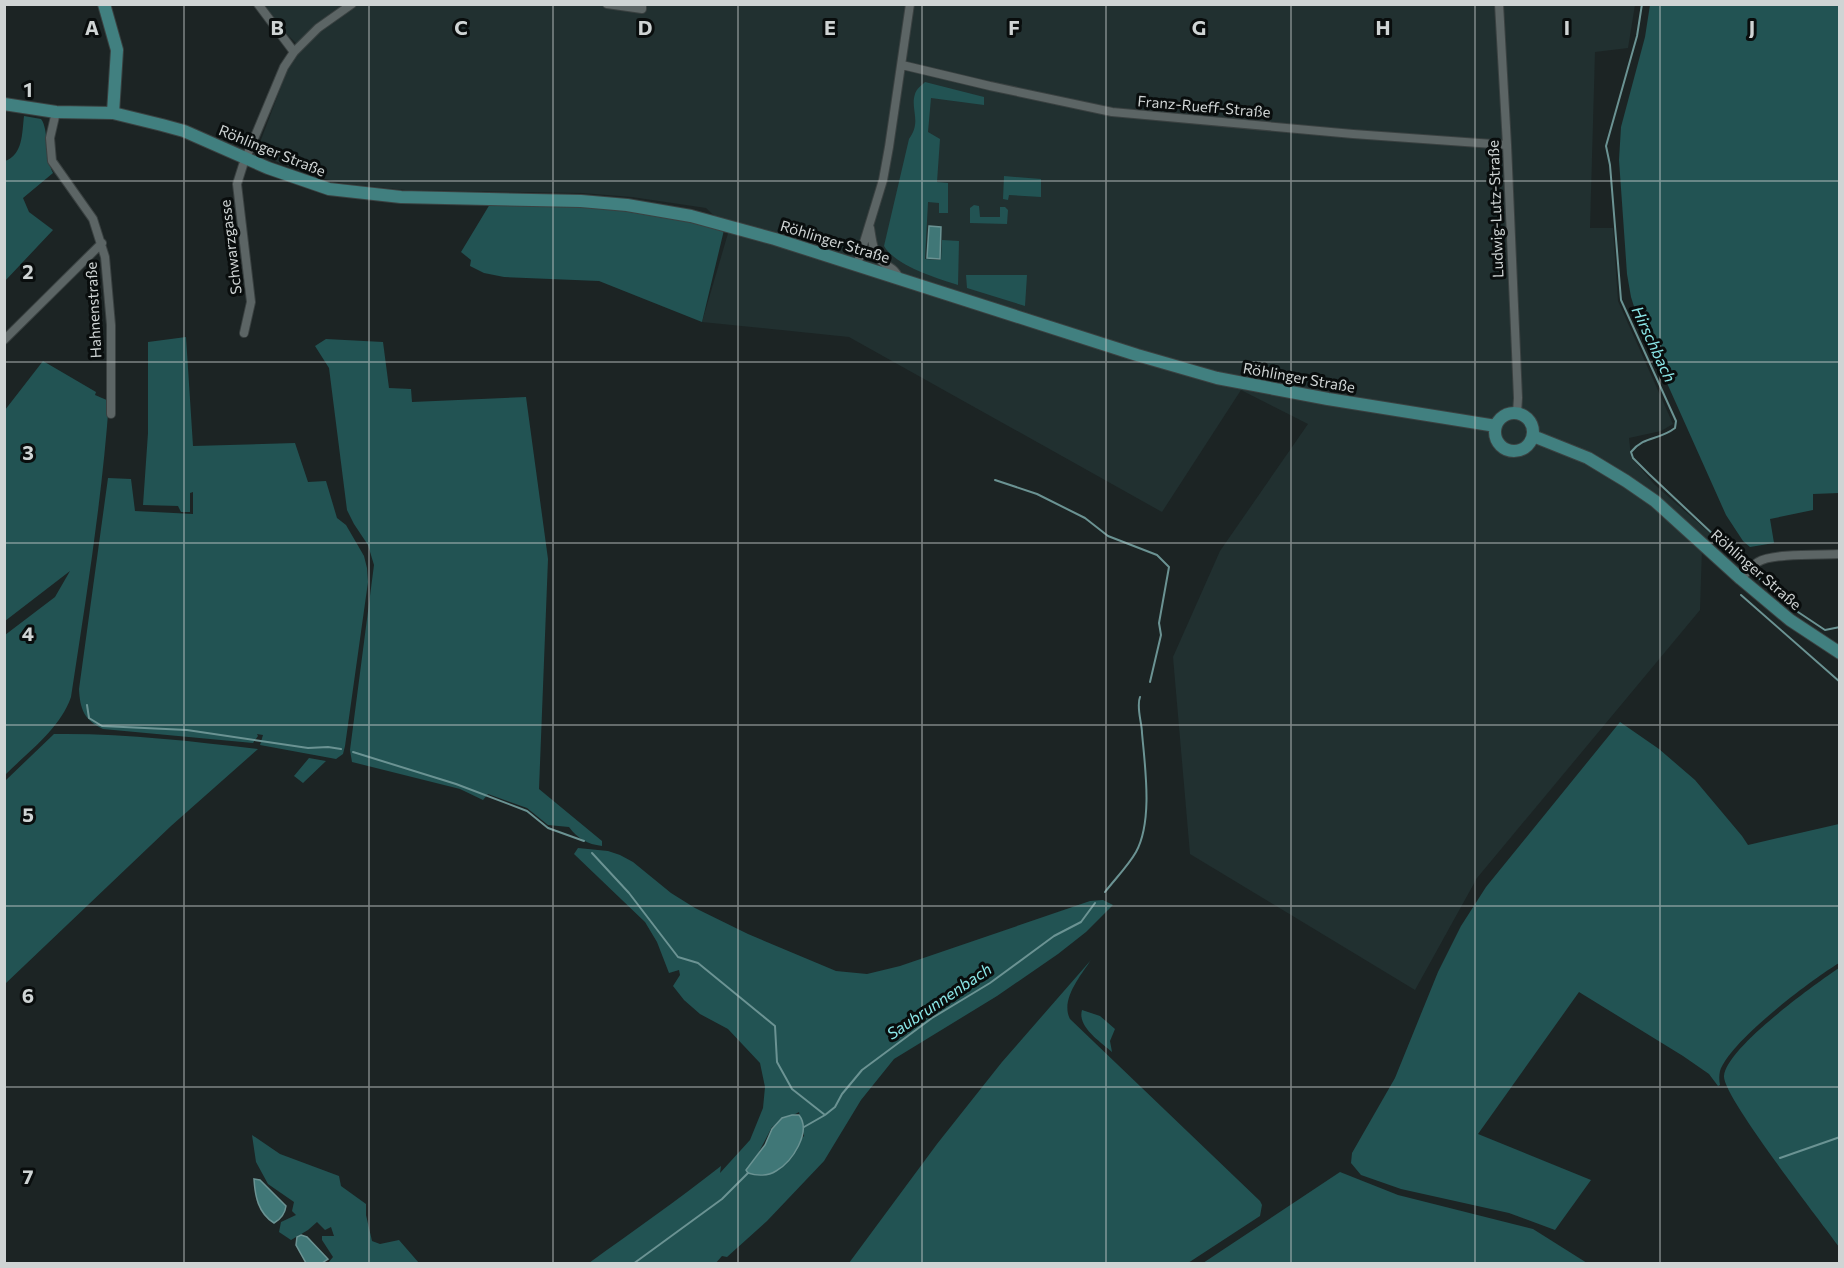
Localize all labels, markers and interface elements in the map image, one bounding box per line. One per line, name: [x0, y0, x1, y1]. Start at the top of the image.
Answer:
text: A: [85, 15, 99, 39]
text: B: [270, 15, 284, 39]
text: C: [454, 15, 468, 39]
text: D: [638, 15, 652, 39]
text: E: [824, 15, 836, 39]
text: F: [1008, 15, 1020, 39]
text: G: [1192, 15, 1206, 39]
text: H: [1376, 15, 1391, 39]
text: I: [1564, 15, 1570, 39]
text: J: [1749, 15, 1755, 39]
text: 1: [23, 77, 33, 101]
street label: Franz-Rueff-Straße: [1137, 91, 1272, 121]
street label: Röhlinger Straße: [216, 120, 328, 180]
street label: Ludwig-Lutz-Straße: [1484, 140, 1506, 278]
street label: Schwarzgasse: [215, 199, 245, 295]
street label: Röhlinger Straße: [778, 216, 892, 266]
text: 2: [22, 259, 34, 283]
street label: Hahnenstraße: [81, 261, 105, 359]
water label: Hirschbach: [1629, 303, 1680, 385]
street label: Röhlinger Straße: [1242, 358, 1357, 396]
text: 3: [22, 440, 34, 464]
street label: Röhlinger Straße: [1708, 525, 1806, 613]
text: 4: [22, 621, 34, 645]
text: 5: [22, 802, 34, 826]
water label: Saubrunnenbach: [883, 959, 995, 1043]
text: 6: [22, 983, 34, 1007]
text: 7: [23, 1164, 34, 1188]

